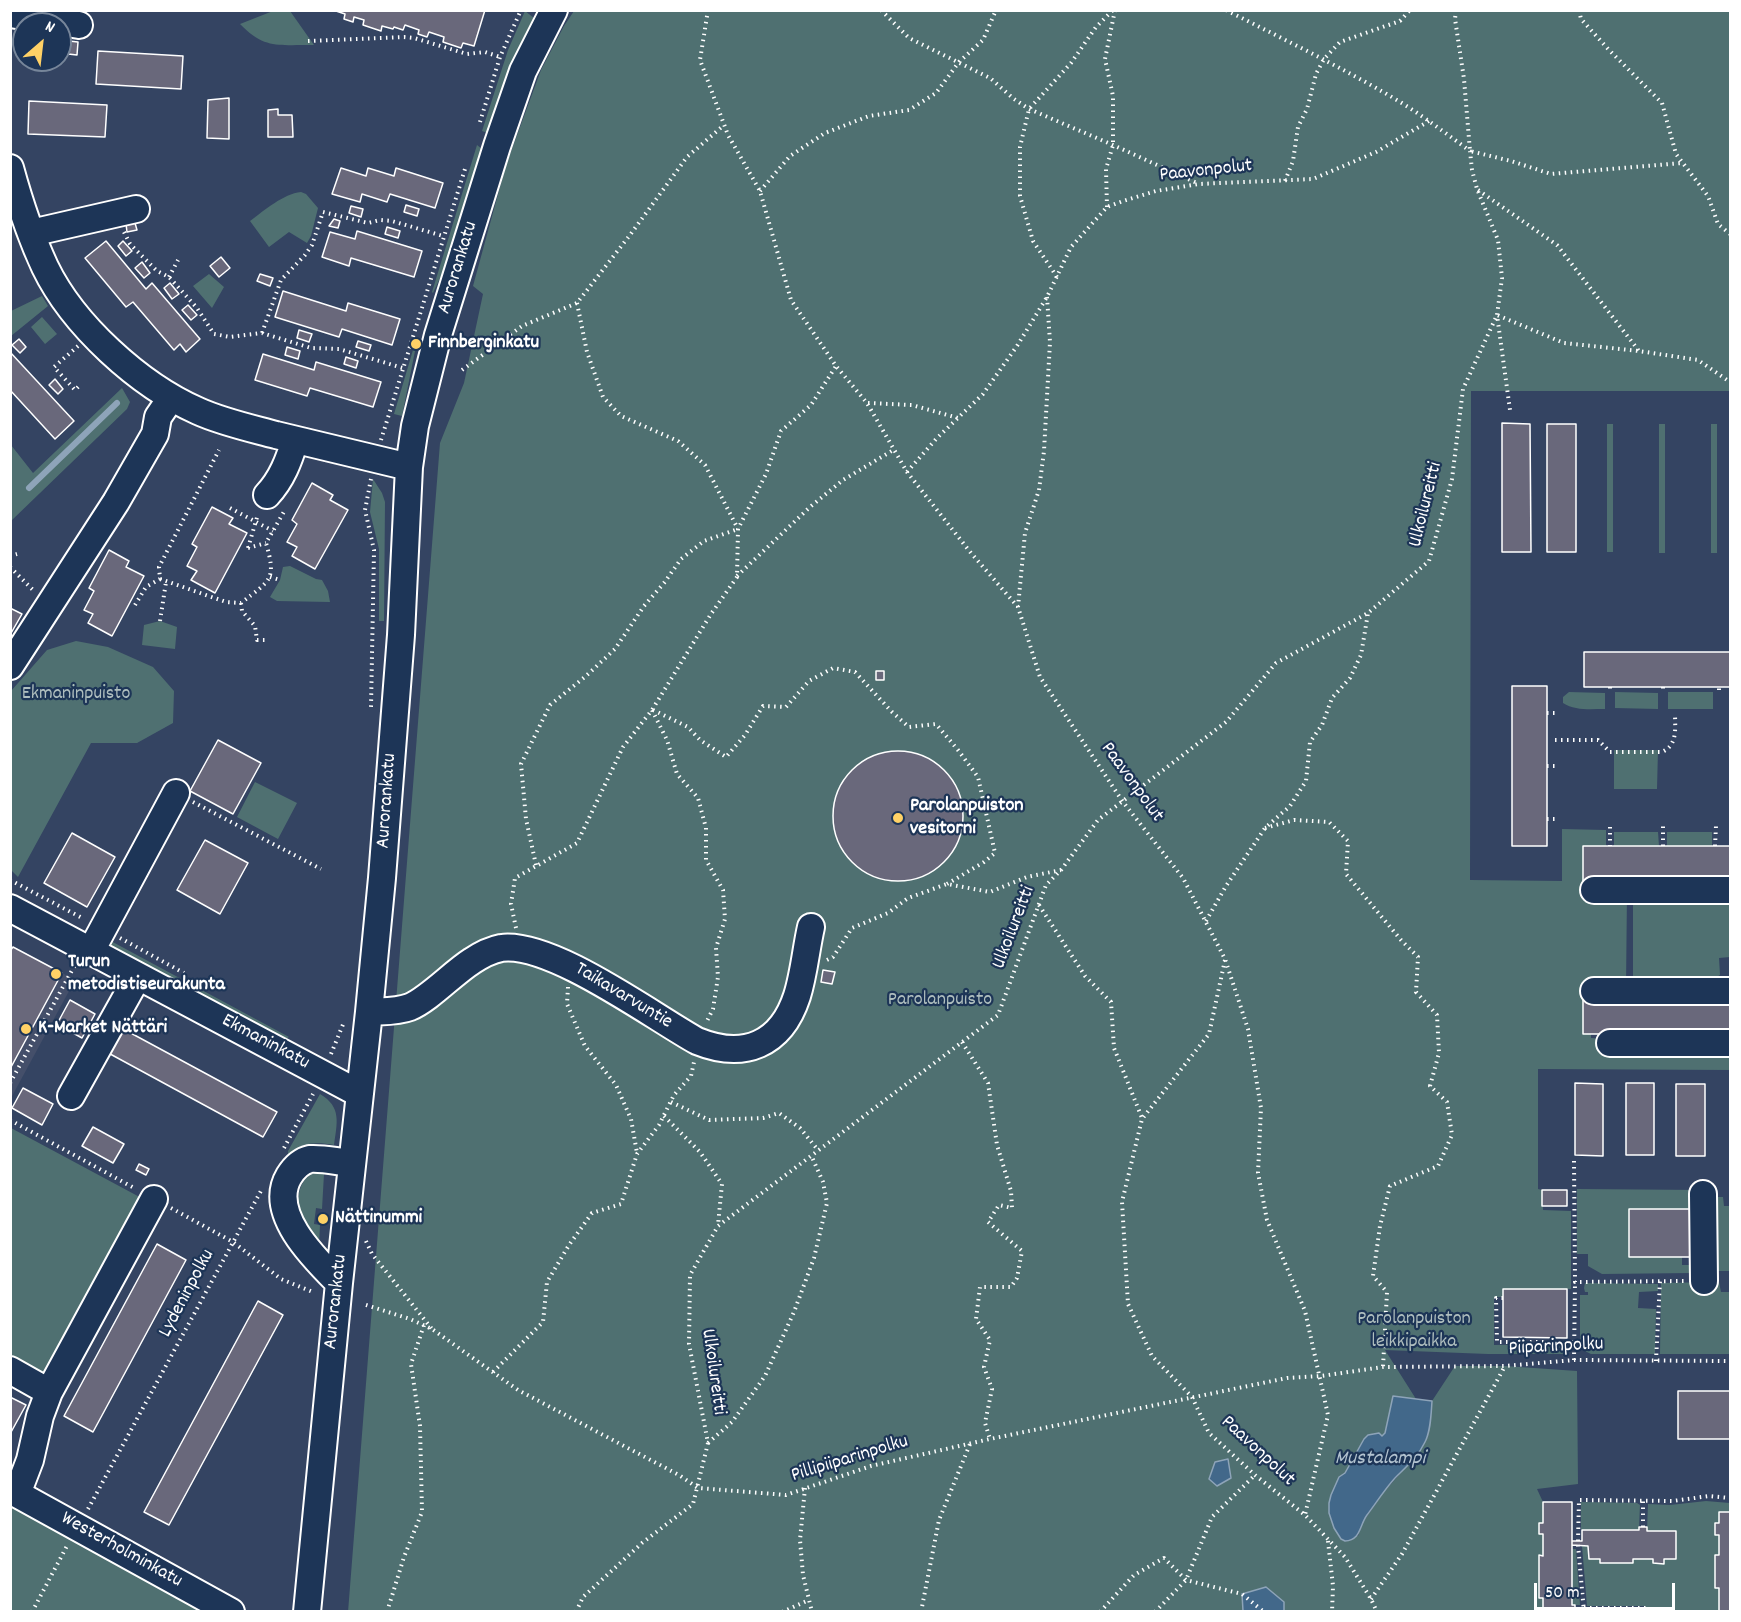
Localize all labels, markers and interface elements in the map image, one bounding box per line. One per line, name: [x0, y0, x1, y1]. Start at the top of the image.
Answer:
north arrow: [12, 12, 72, 72]
text: N: [41, 15, 59, 39]
street label: Paavonpolut: [1158, 155, 1254, 189]
street label: Aurorankatu: [434, 219, 484, 317]
place label: Finnberginkatu: [428, 332, 539, 356]
marker: Finnberginkatu: [409, 337, 423, 351]
street label: Ulkoilureitti: [1405, 460, 1449, 550]
park label: Ekmaninpuisto: [22, 683, 130, 707]
street label: Paavonpolut: [1094, 738, 1168, 828]
street label: Aurorankatu: [373, 753, 403, 849]
place label: Parolanpuiston vesitorni: [910, 795, 1024, 842]
marker: Parolanpuiston vesitorni: [891, 811, 905, 825]
street label: Ulkoilureitti: [988, 883, 1042, 973]
place label: Turun metodistiseurakunta: [68, 951, 225, 998]
street label: Taikavarvuntie: [570, 958, 676, 1036]
marker: Turun metodistiseurakunta: [49, 967, 63, 981]
park label: Parolanpuisto: [888, 989, 992, 1013]
street label: Ekmaninkatu: [217, 1010, 313, 1076]
place label: K-Market Nättäri: [38, 1017, 167, 1041]
marker: K-Market Nättäri: [19, 1022, 33, 1036]
place label: Nättinummi: [335, 1207, 422, 1231]
marker: Nättinummi: [316, 1212, 330, 1226]
street label: Lydeninpolku: [155, 1246, 221, 1342]
street label: Aurorankatu: [320, 1253, 354, 1351]
park label: Parolanpuiston leikkipaikka: [1357, 1308, 1471, 1355]
street label: Ulkoilureitti: [694, 1327, 730, 1417]
street label: Piiparinpolku: [1508, 1334, 1604, 1362]
street label: Paavonpolut: [1215, 1411, 1299, 1493]
street label: Pillipiiparinpolku: [789, 1431, 911, 1489]
water label: Mustalampi: [1335, 1447, 1425, 1473]
street label: Westerholminkatu: [56, 1508, 186, 1594]
scale bar: [1537, 1571, 1678, 1609]
text: 50 m: [1545, 1581, 1580, 1606]

